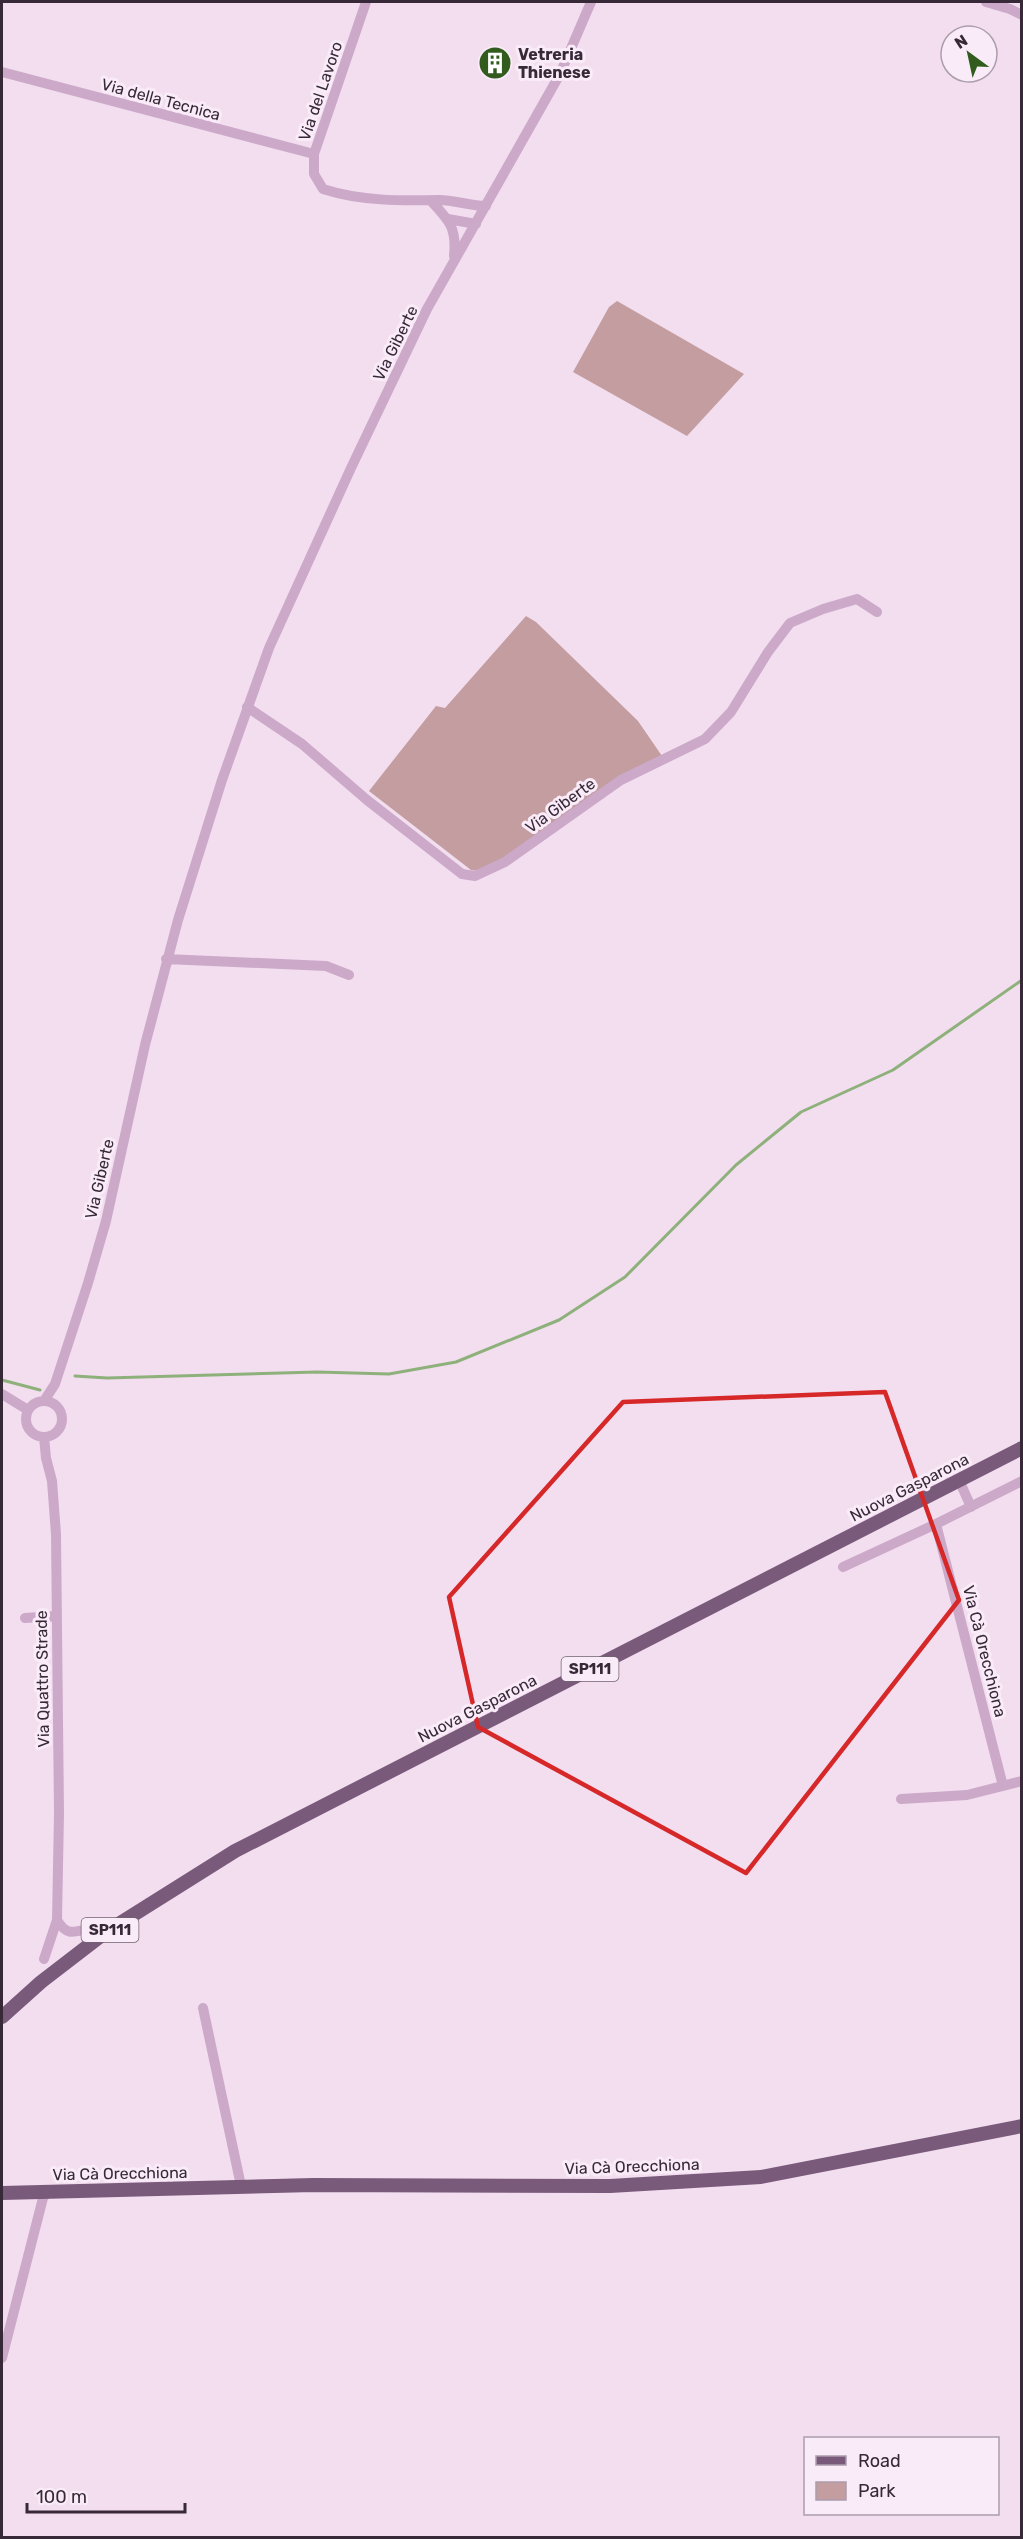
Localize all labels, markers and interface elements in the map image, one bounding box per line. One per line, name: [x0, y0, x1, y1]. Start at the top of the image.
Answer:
north arrow: [939, 24, 999, 84]
text: N: [951, 31, 971, 53]
street label: Via del Lavoro: [295, 39, 346, 143]
building icon: Vetreria Thienese: [477, 45, 513, 81]
place label: Vetreria Thienese: [518, 45, 590, 82]
street label: Via della Tecnica: [99, 74, 222, 125]
street label: Via Giberte: [369, 302, 422, 384]
street label: Via Giberte: [522, 774, 599, 837]
street label: Via Giberte: [81, 1137, 118, 1221]
street label: Nuova Gasparona: [847, 1449, 972, 1526]
street label: Via Cà Orecchiona: [959, 1583, 1010, 1719]
street label: Via Quattro Strade: [32, 1610, 53, 1748]
road number: SP111: [562, 1657, 618, 1681]
street label: Nuova Gasparona: [415, 1670, 540, 1747]
road number: SP111: [82, 1918, 138, 1942]
street label: Via Cà Orecchiona: [564, 2155, 700, 2178]
street label: Via Cà Orecchiona: [52, 2163, 188, 2184]
legend: [804, 2437, 999, 2515]
text: Road: [858, 2450, 901, 2472]
scale bar: [27, 2476, 184, 2514]
text: Park: [858, 2480, 896, 2502]
text: 100 m: [36, 2486, 87, 2508]

